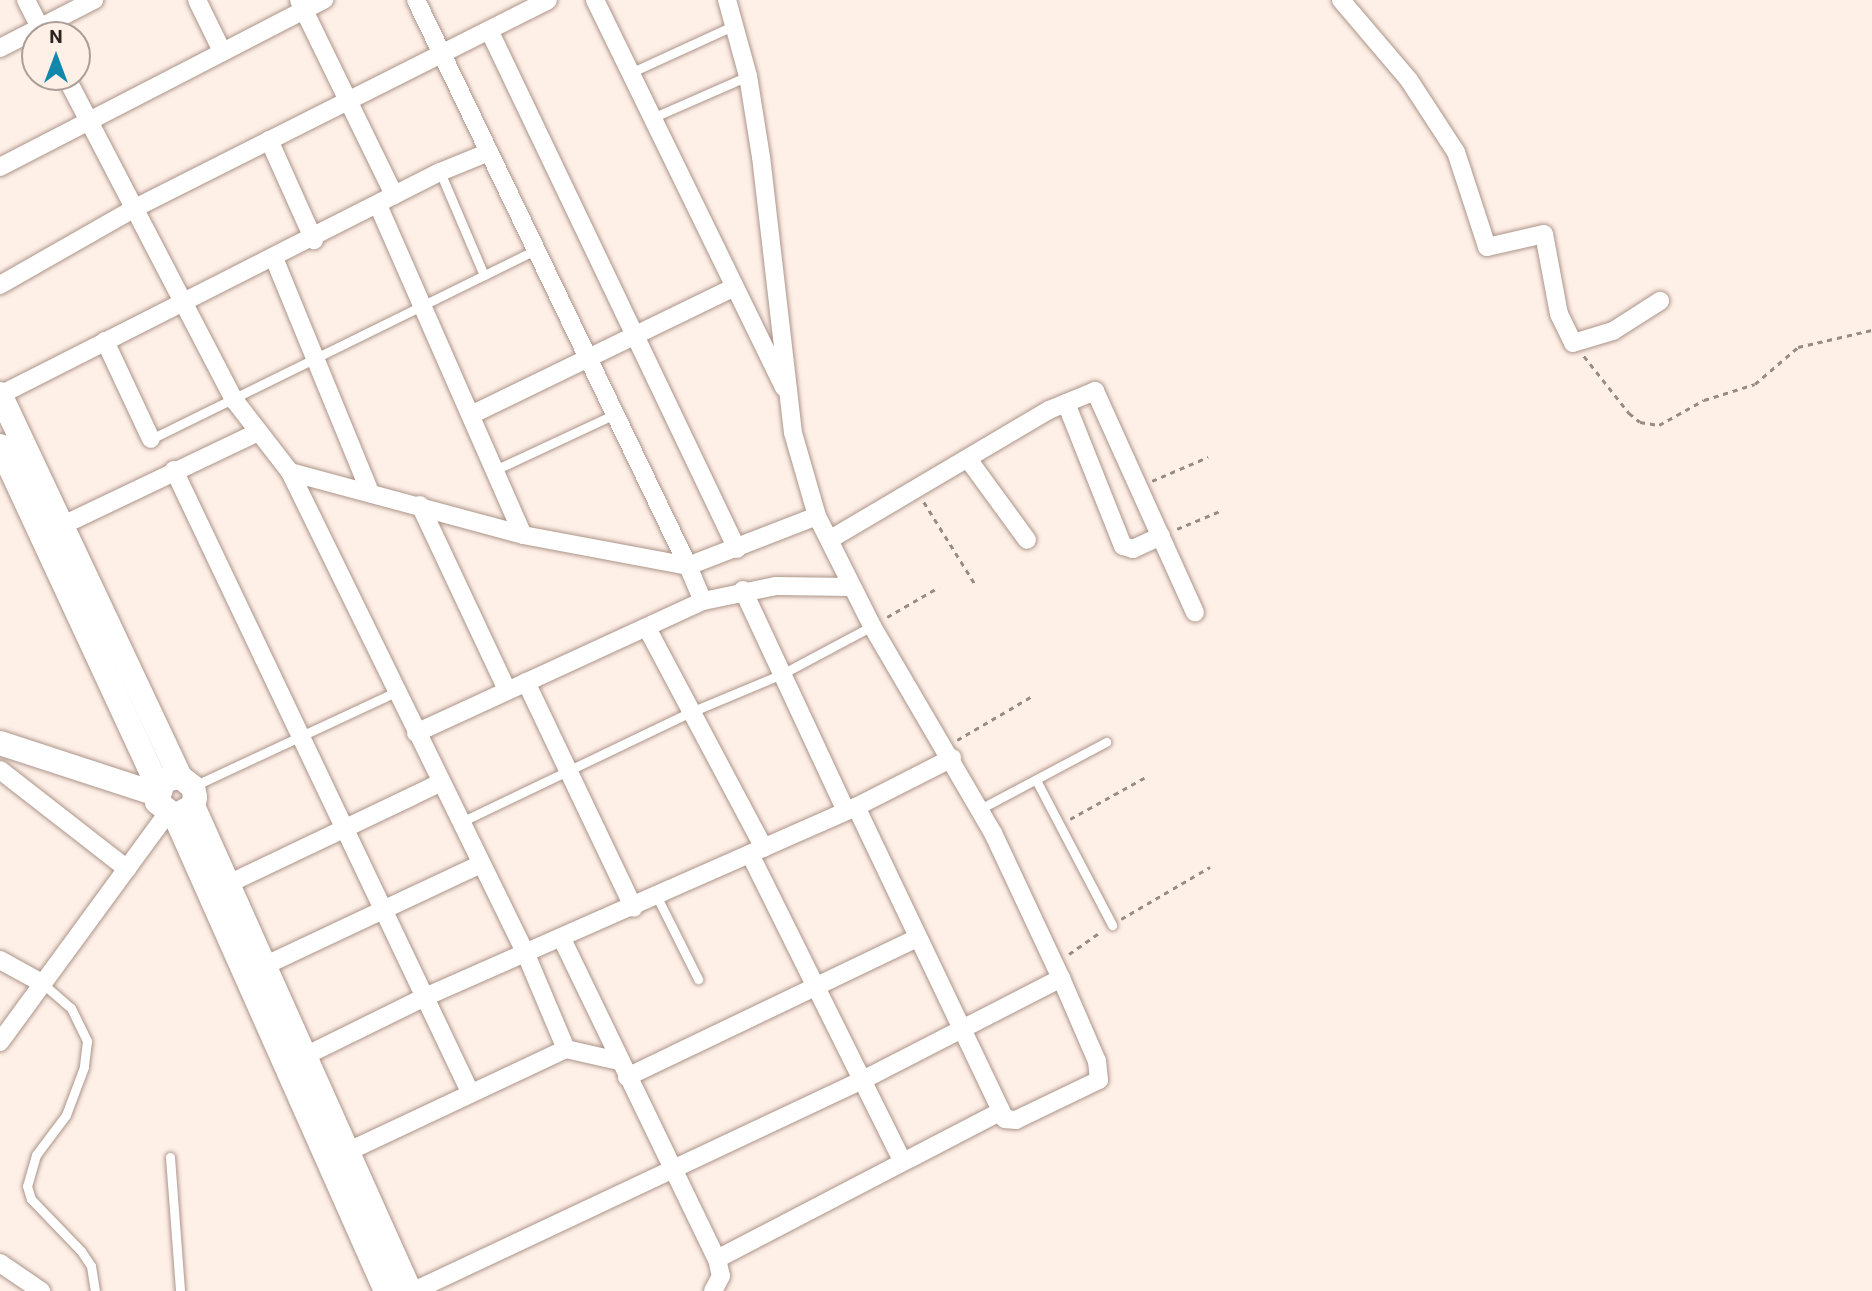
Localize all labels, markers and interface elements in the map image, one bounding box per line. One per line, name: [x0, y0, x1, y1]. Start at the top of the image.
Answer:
north arrow: [21, 21, 91, 91]
text: N: [49, 25, 63, 48]

